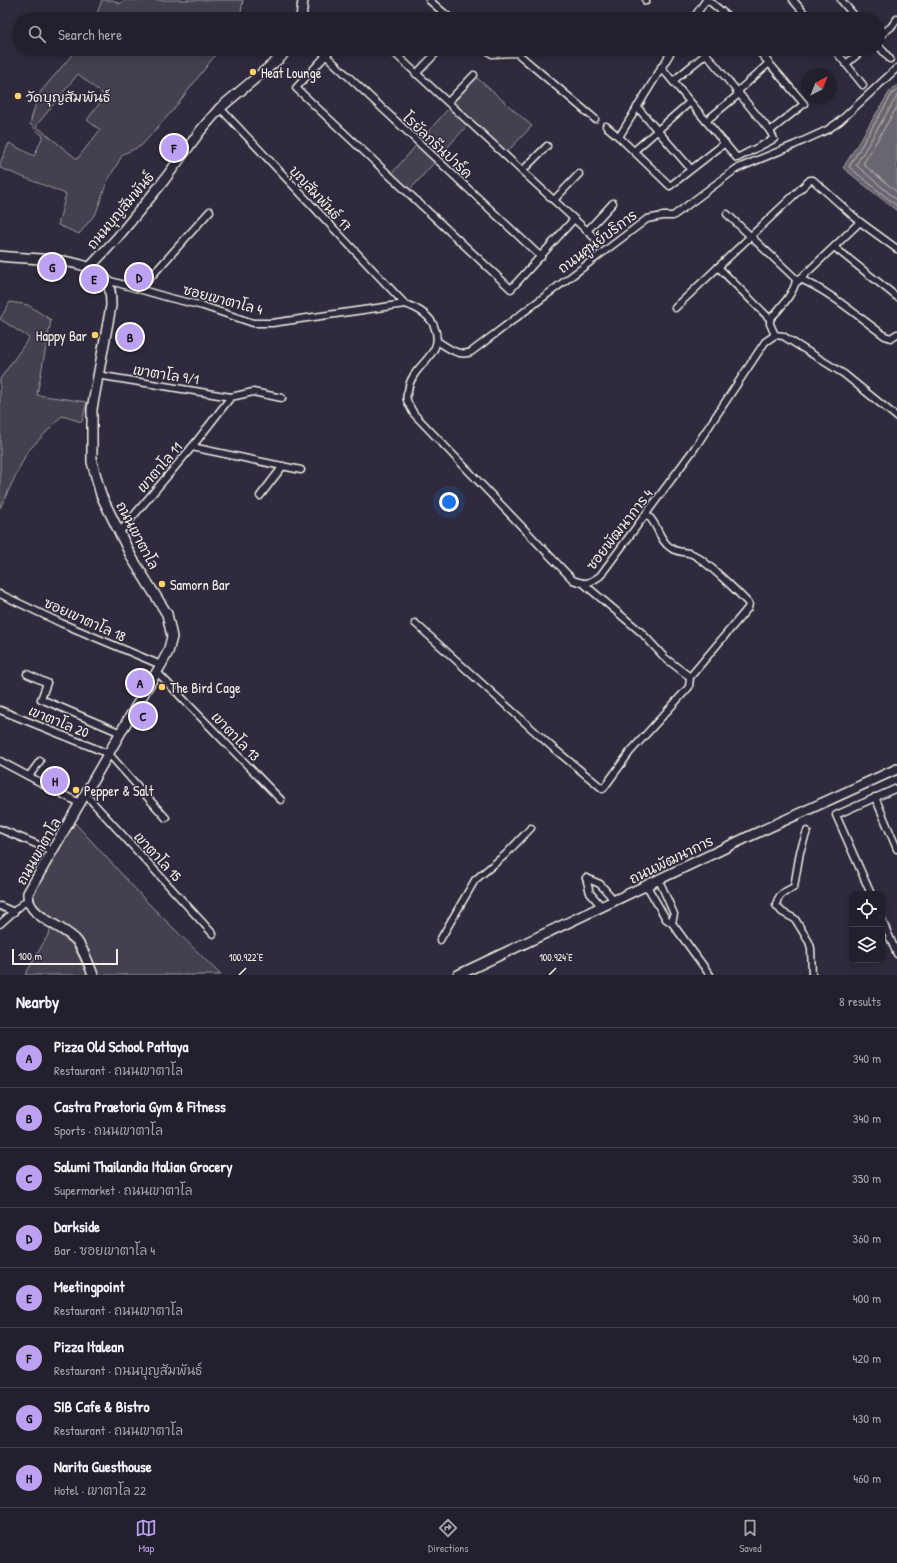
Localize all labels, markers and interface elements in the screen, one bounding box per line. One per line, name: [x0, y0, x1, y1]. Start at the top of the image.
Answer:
search box: [12, 12, 885, 56]
icon: search: [26, 23, 48, 45]
text: Search here: [58, 24, 122, 45]
place label: Heat Lounge: [261, 63, 322, 83]
marker: Heat Lounge: [248, 67, 258, 77]
north arrow: [801, 68, 837, 104]
place label: วัดบุญสัมพันธ์: [26, 87, 111, 107]
marker: วัดบุญสัมพันธ์: [13, 91, 23, 101]
street label: โรยัลกรีนปาร์ค: [399, 108, 477, 182]
pin: F: [161, 133, 187, 163]
street label: บุญสัมพันธ์ 17: [285, 161, 356, 236]
street label: ถนนบุญสัมพันธ์: [82, 167, 159, 253]
street label: ถนนศูนย์บริการ: [554, 205, 641, 278]
pin: G: [39, 252, 65, 282]
pin: D: [126, 262, 152, 292]
pin: E: [81, 264, 107, 294]
street label: ซอยเขาตาโล 4: [181, 279, 265, 319]
pin: B: [117, 322, 143, 352]
place label: Happy Bar: [36, 326, 88, 346]
marker: Happy Bar: [90, 330, 100, 340]
street label: เขาตาโล 9/1: [132, 359, 200, 389]
street label: เขาตาโล 11: [132, 438, 186, 496]
street label: ซอยพัฒนาการ 4: [581, 485, 657, 573]
your location: [439, 492, 459, 512]
street label: ถนนเขาตาโล: [112, 498, 164, 572]
place label: Samorn Bar: [170, 575, 231, 594]
marker: Samorn Bar: [157, 579, 167, 589]
street label: ซอยเขาตาโล 18: [41, 592, 129, 646]
pin: A: [127, 668, 153, 698]
place label: The Bird Cage: [170, 678, 241, 698]
marker: The Bird Cage: [157, 682, 167, 692]
street label: เขาตาโล 20: [26, 700, 92, 742]
pin: C: [130, 701, 156, 731]
street label: เขาตาโล 13: [208, 707, 264, 765]
pin: H: [42, 766, 68, 796]
place label: Pepper & Salt: [84, 781, 154, 801]
marker: Pepper & Salt: [71, 785, 81, 795]
street label: ถนนเขาตาโล: [11, 814, 65, 888]
street label: เขาตาโล 15: [130, 827, 186, 885]
street label: ถนนพัฒนาการ: [626, 830, 716, 888]
map controls: [849, 891, 885, 963]
button: locate: [849, 891, 885, 927]
button: layers: [849, 927, 885, 963]
scale bar: [12, 947, 118, 966]
text: 100 m: [18, 949, 42, 963]
text: 100.922°E: [229, 951, 264, 964]
text: 100.924°E: [539, 951, 573, 964]
text: Nearby: [16, 990, 59, 1013]
text: 8 results: [839, 992, 881, 1010]
text: Pizza Old School Pattaya: [54, 1036, 188, 1057]
text: A: [26, 1049, 32, 1067]
text: 340 m: [853, 1049, 881, 1067]
text: Restaurant · ถนนเขาตาโล: [54, 1061, 183, 1079]
text: Castra Praetoria Gym & Fitness: [54, 1096, 226, 1117]
text: B: [26, 1109, 32, 1127]
text: 340 m: [853, 1109, 881, 1127]
text: Sports · ถนนเขาตาโล: [54, 1121, 163, 1139]
text: Salumi Thailandia Italian Grocery: [54, 1156, 232, 1177]
text: C: [25, 1169, 33, 1187]
text: 350 m: [852, 1169, 881, 1187]
text: Supermarket · ถนนเขาตาโล: [54, 1181, 193, 1199]
text: Darkside: [54, 1216, 100, 1237]
text: D: [26, 1229, 32, 1247]
text: 360 m: [852, 1229, 881, 1247]
text: Bar · ซอยเขาตาโล 4: [54, 1241, 155, 1259]
text: Meetingpoint: [54, 1276, 125, 1297]
text: E: [26, 1289, 32, 1307]
text: 400 m: [853, 1289, 881, 1307]
text: Restaurant · ถนนเขาตาโล: [54, 1301, 183, 1319]
text: Pizza Italean: [54, 1336, 124, 1357]
text: F: [27, 1349, 31, 1367]
text: 420 m: [852, 1349, 881, 1367]
text: Restaurant · ถนนบุญสัมพันธ์: [54, 1361, 203, 1379]
text: SIB Cafe & Bistro: [54, 1396, 150, 1417]
text: G: [26, 1409, 32, 1427]
text: 430 m: [853, 1409, 881, 1427]
text: Restaurant · ถนนเขาตาโล: [54, 1421, 183, 1439]
text: Narita Guesthouse: [54, 1456, 152, 1477]
text: H: [26, 1469, 32, 1487]
text: 460 m: [853, 1469, 881, 1487]
text: Hotel · เขาตาโล 22: [54, 1481, 146, 1499]
tab: Map: [135, 1517, 157, 1555]
tab: Directions: [428, 1517, 469, 1555]
tab: Saved: [739, 1517, 762, 1555]

